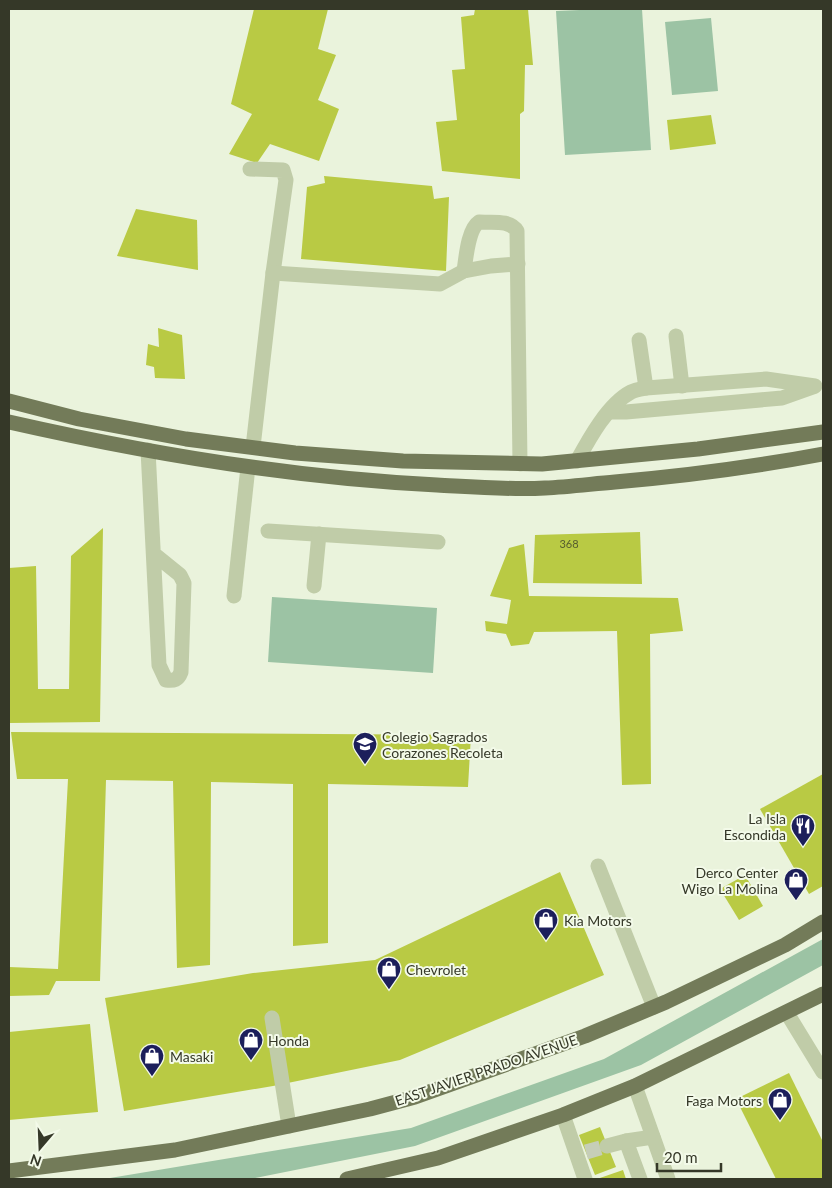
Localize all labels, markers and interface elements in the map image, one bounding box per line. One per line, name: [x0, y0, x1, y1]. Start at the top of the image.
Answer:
house number: 368: [559, 537, 579, 550]
place label: Colegio Sagrados Corazones Recoleta: [382, 728, 503, 761]
school or university icon: Colegio Sagrados Corazones Recoleta: [352, 731, 378, 765]
place label: La Isla Escondida: [724, 810, 786, 843]
restaurant icon: La Isla Escondida: [790, 813, 816, 847]
place label: Derco Center Wigo La Molina: [682, 864, 778, 897]
shop icon: Derco Center Wigo La Molina: [783, 867, 809, 901]
shop icon: Kia Motors: [533, 907, 559, 941]
place label: Kia Motors: [564, 912, 632, 929]
shop icon: Chevrolet: [376, 956, 402, 990]
place label: Chevrolet: [406, 961, 466, 978]
shop icon: Honda: [238, 1027, 264, 1061]
street label: EAST JAVIER PRADO AVENUE: [393, 1031, 579, 1109]
place label: Honda: [268, 1032, 309, 1049]
shop icon: Masaki: [139, 1043, 165, 1077]
place label: Masaki: [170, 1048, 213, 1065]
shop icon: Faga Motors: [767, 1087, 793, 1121]
place label: Faga Motors: [686, 1092, 762, 1109]
north arrow: [15, 1123, 65, 1173]
scale bar: [657, 1140, 721, 1172]
text: 20 m: [664, 1148, 698, 1166]
text: N: [28, 1151, 43, 1171]

